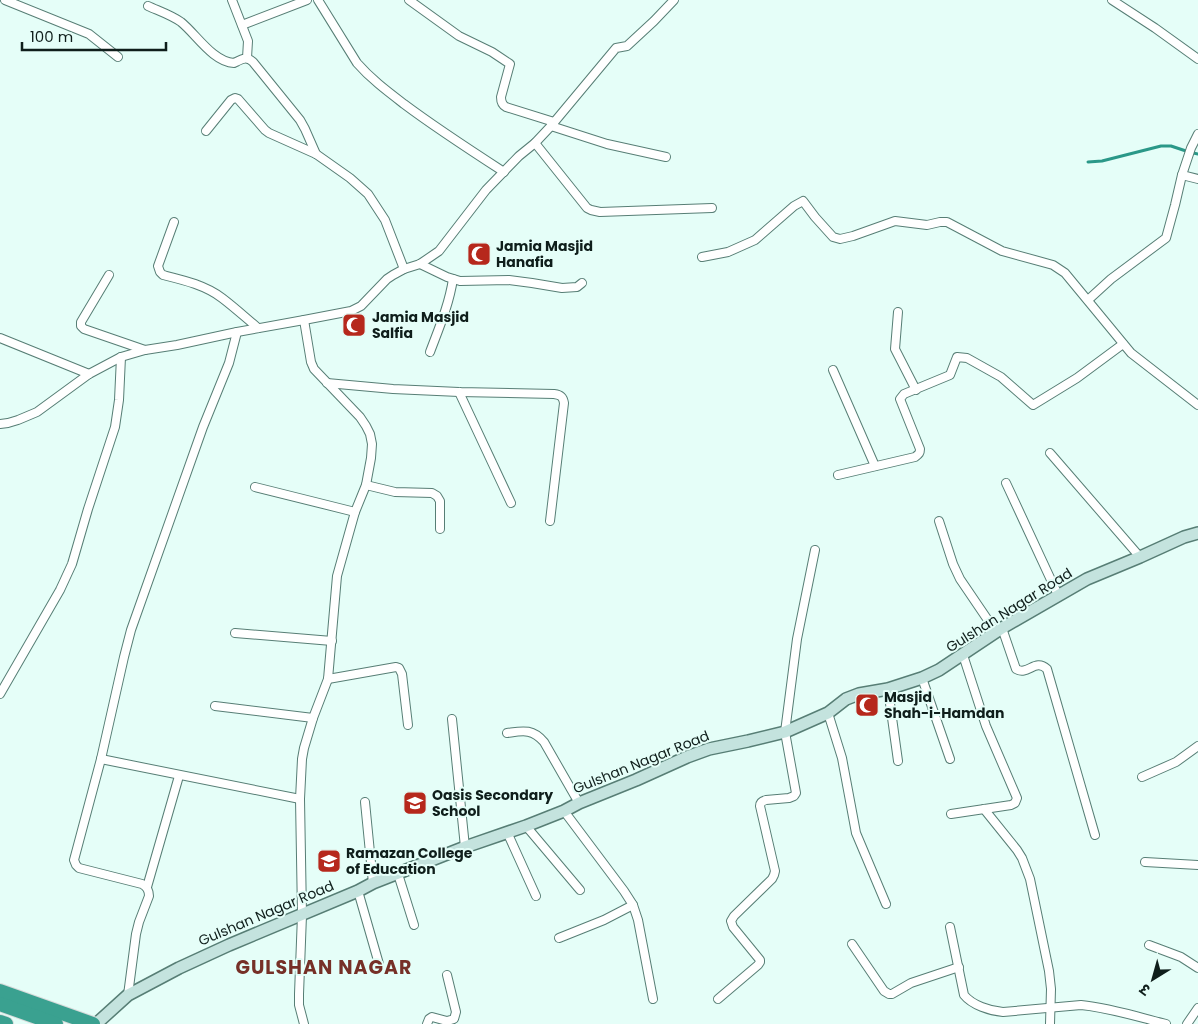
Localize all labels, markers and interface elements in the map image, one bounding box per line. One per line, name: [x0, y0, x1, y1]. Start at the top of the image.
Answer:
scale bar: [22, 20, 166, 52]
text: 100 m: [30, 26, 73, 47]
place label: Jamia Masjid Hanafia: [496, 236, 593, 272]
mosque icon: Jamia Masjid Hanafia: [466, 241, 492, 267]
place label: Jamia Masjid Salfia: [372, 307, 469, 343]
mosque icon: Jamia Masjid Salfia: [341, 312, 367, 338]
street label: Gulshan Nagar Road: [942, 563, 1076, 657]
place label: Masjid Shah-i-Hamdan: [884, 687, 1004, 723]
mosque icon: Masjid Shah-i-Hamdan: [854, 692, 880, 718]
street label: Gulshan Nagar Road: [570, 726, 712, 798]
place label: Oasis Secondary School: [432, 785, 553, 821]
school or university icon: Oasis Secondary School: [402, 790, 428, 816]
place label: Ramazan College of Education: [346, 843, 473, 879]
school or university icon: Ramazan College of Education: [316, 848, 342, 874]
street label: Gulshan Nagar Road: [195, 875, 337, 951]
district label: GULSHAN NAGAR: [236, 954, 413, 981]
north arrow: [1128, 954, 1178, 1004]
text: उ: [1135, 978, 1155, 1000]

